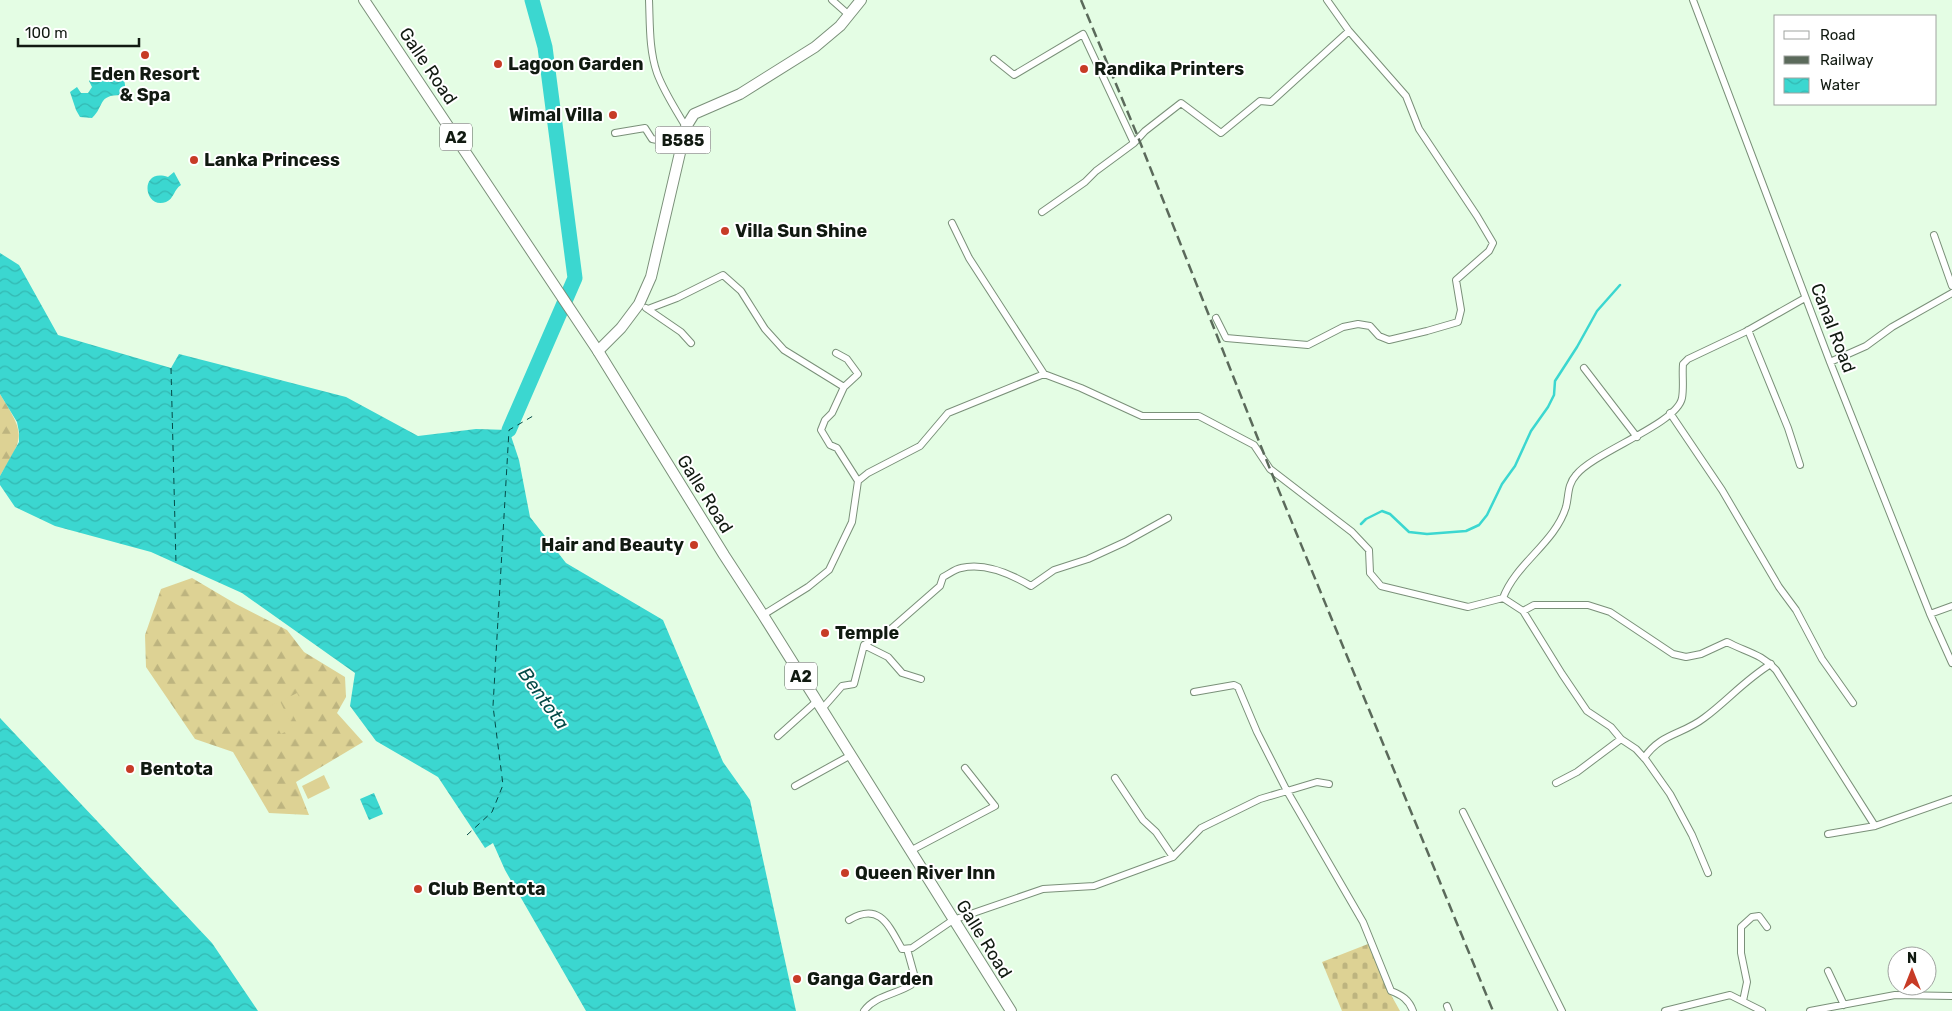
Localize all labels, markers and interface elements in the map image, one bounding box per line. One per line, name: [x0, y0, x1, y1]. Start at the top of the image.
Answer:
scale bar: [18, 15, 139, 47]
legend: [1774, 15, 1937, 105]
street label: Galle Road: [394, 23, 462, 109]
text: 100 m: [25, 24, 67, 42]
text: Road: [1820, 26, 1856, 44]
marker: Eden Resort & Spa: [139, 49, 151, 61]
text: Railway: [1820, 51, 1874, 69]
place label: Lagoon Garden: [508, 53, 643, 75]
marker: Lagoon Garden: [492, 58, 504, 70]
place label: Randika Printers: [1094, 58, 1244, 80]
place label: Eden Resort & Spa: [90, 63, 200, 106]
marker: Randika Printers: [1078, 63, 1090, 75]
text: Water: [1820, 76, 1860, 94]
place label: Wimal Villa: [509, 104, 603, 126]
marker: Wimal Villa: [607, 109, 619, 121]
road number: A2: [440, 124, 472, 150]
road number: B585: [656, 126, 710, 154]
place label: Lanka Princess: [204, 149, 340, 171]
marker: Lanka Princess: [188, 154, 200, 166]
place label: Villa Sun Shine: [735, 220, 867, 242]
marker: Villa Sun Shine: [719, 225, 731, 237]
street label: Canal Road: [1806, 280, 1860, 376]
street label: Galle Road: [672, 451, 738, 537]
place label: Hair and Beauty: [541, 534, 684, 556]
marker: Hair and Beauty: [688, 539, 700, 551]
place label: Temple: [835, 622, 899, 644]
marker: Temple: [819, 627, 831, 639]
road number: A2: [785, 662, 817, 689]
water label: Bentota: [513, 663, 574, 734]
place label: Bentota: [140, 758, 213, 780]
marker: Bentota: [124, 763, 136, 775]
place label: Queen River Inn: [855, 862, 995, 884]
marker: Queen River Inn: [839, 867, 851, 879]
place label: Club Bentota: [428, 878, 546, 900]
marker: Club Bentota: [412, 883, 424, 895]
street label: Galle Road: [951, 896, 1017, 982]
north arrow: [1887, 946, 1937, 996]
text: N: [1907, 950, 1917, 967]
place label: Ganga Garden: [807, 968, 933, 990]
marker: Ganga Garden: [791, 973, 803, 985]

